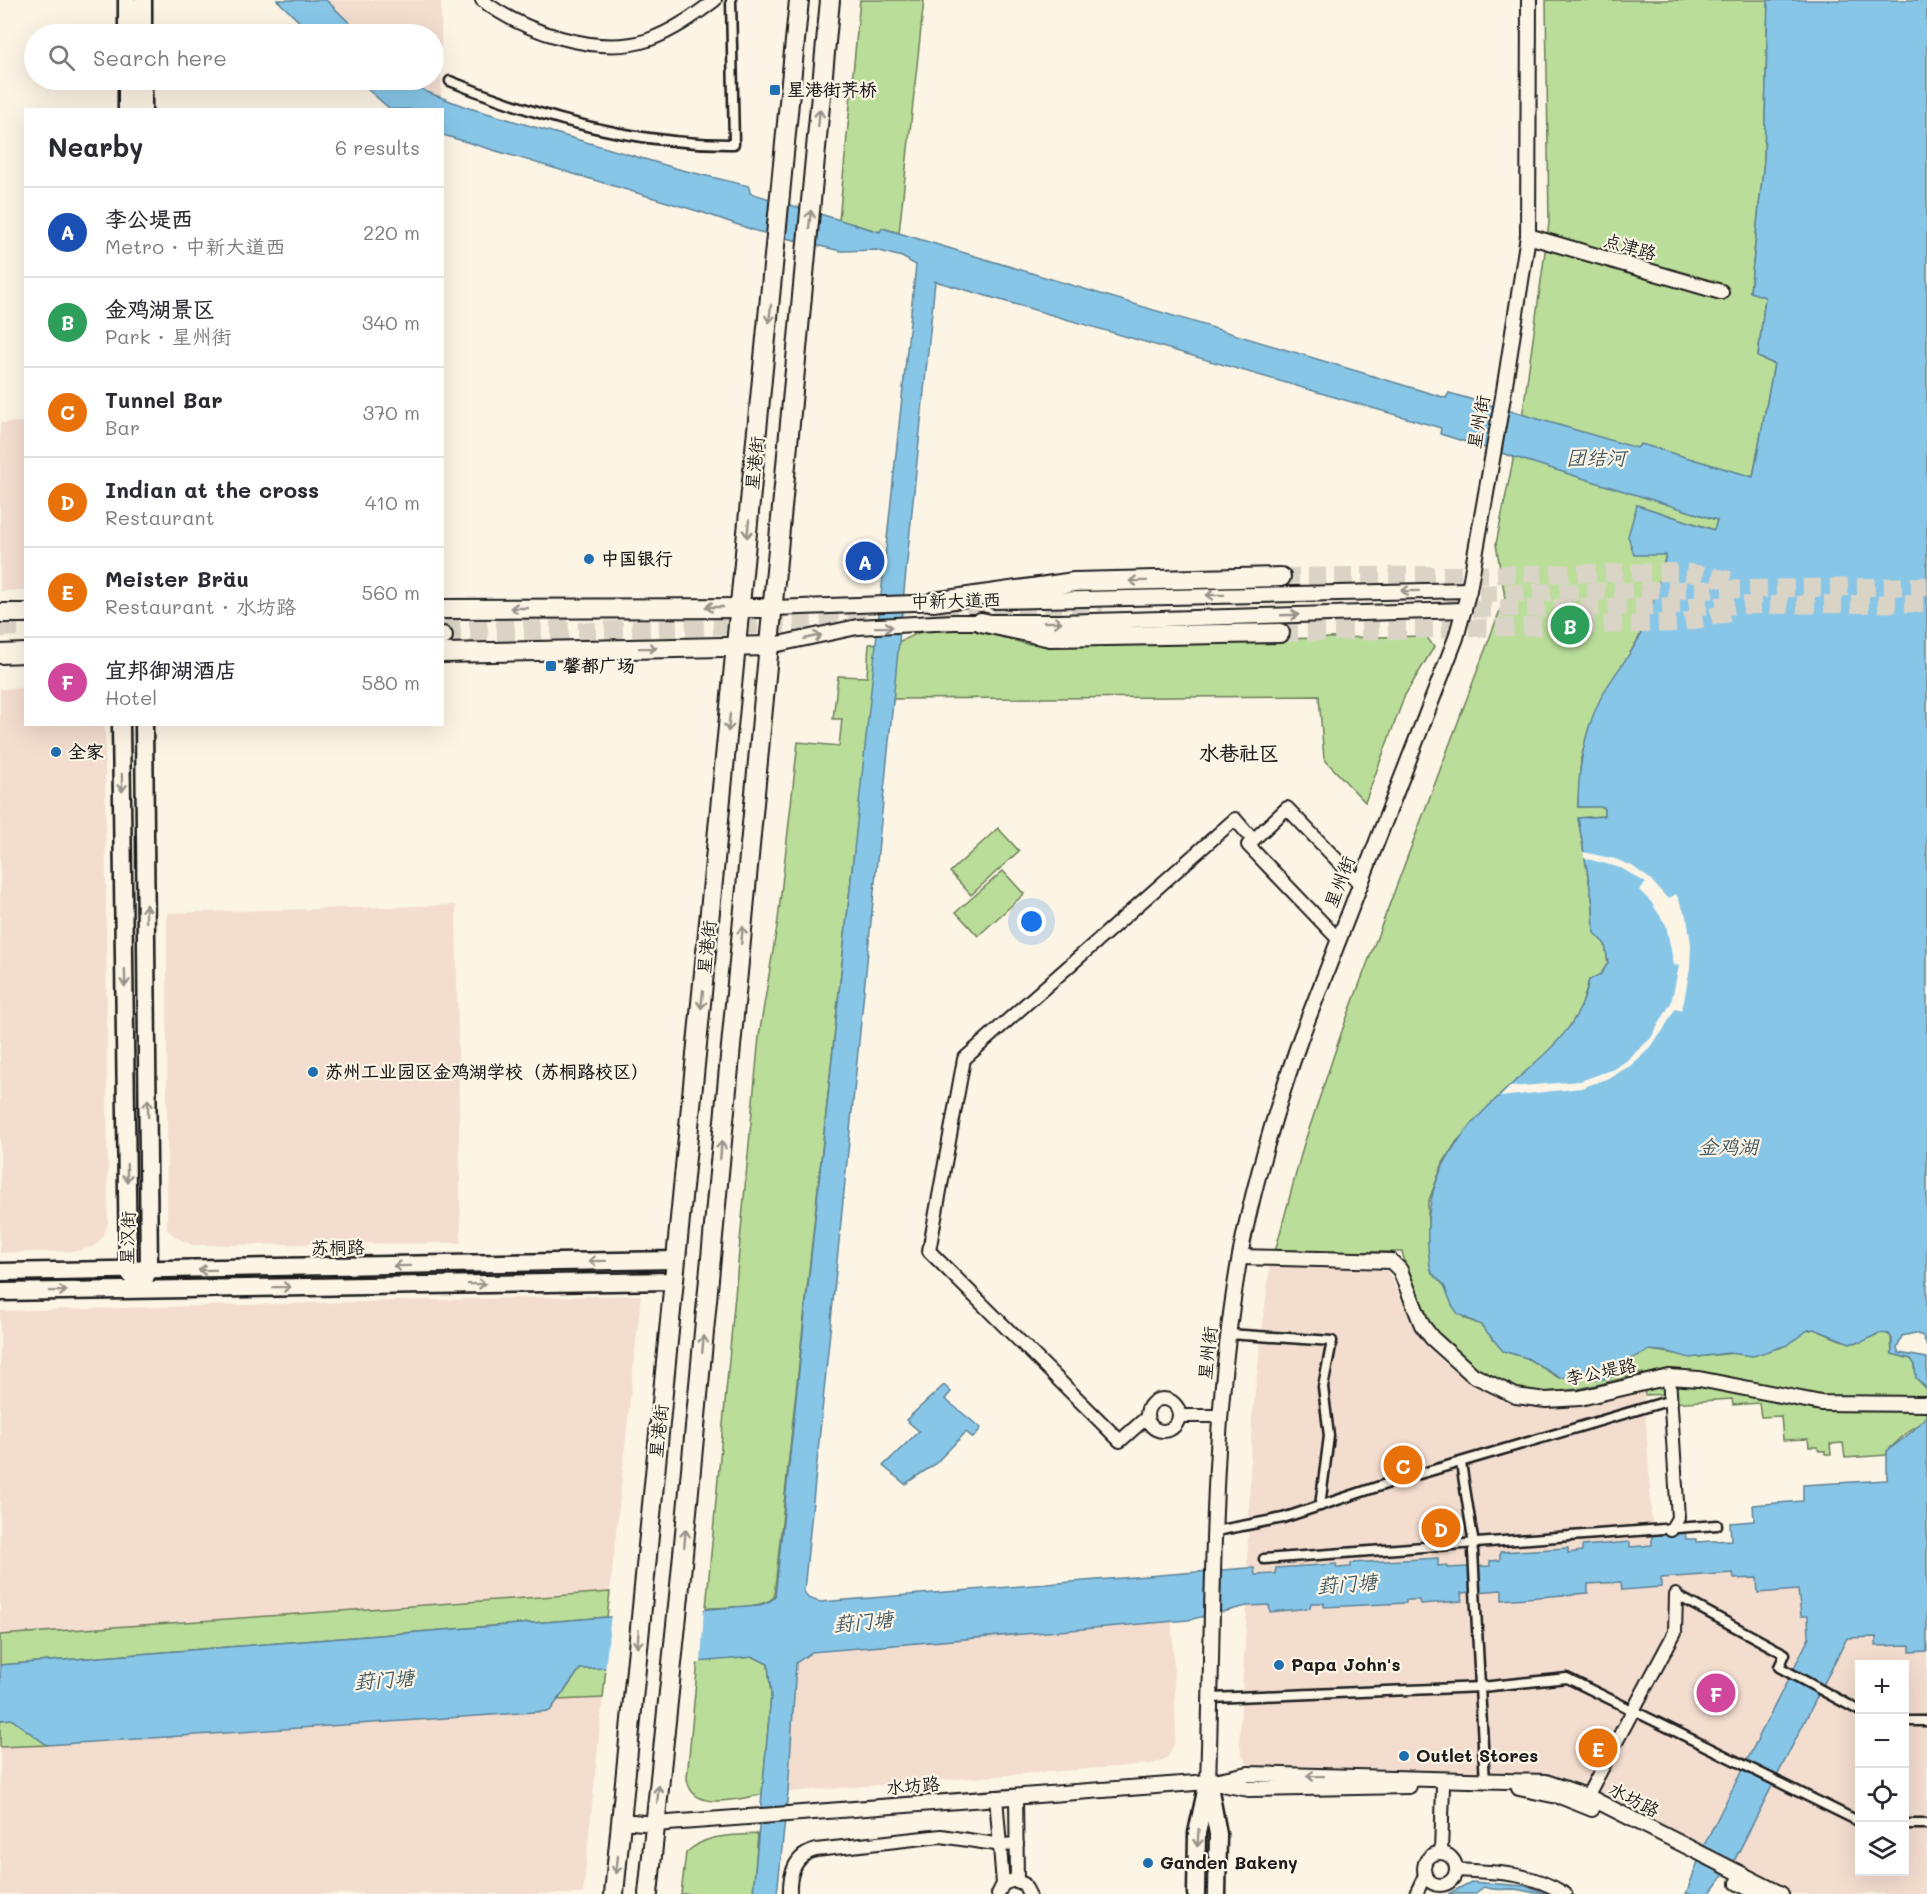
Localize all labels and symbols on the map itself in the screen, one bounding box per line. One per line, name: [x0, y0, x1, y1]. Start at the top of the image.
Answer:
place label: 星港街荠桥: [787, 77, 877, 101]
marker: 星港街荠桥: [768, 83, 782, 97]
one-way arrow: [814, 109, 825, 129]
one-way arrow: [804, 209, 815, 229]
street label: 点津路: [1601, 227, 1660, 265]
one-way arrow: [764, 303, 775, 323]
street label: 星州街: [1462, 393, 1495, 450]
street label: 星港街: [739, 435, 769, 491]
water label: 团结河: [1566, 444, 1629, 470]
one-way arrow: [742, 518, 753, 538]
pin: A: [846, 538, 884, 584]
place label: 中国银行: [601, 546, 673, 570]
marker: 中国银行: [582, 552, 596, 566]
one-way arrow: [1129, 575, 1149, 586]
one-way arrow: [1401, 585, 1421, 596]
street label: 中新大道西: [911, 587, 1001, 613]
one-way arrow: [1206, 589, 1226, 601]
one-way arrow: [705, 601, 725, 613]
one-way arrow: [510, 602, 530, 614]
pin: B: [1550, 602, 1590, 648]
one-way arrow: [1280, 610, 1300, 621]
one-way arrow: [1043, 616, 1063, 628]
one-way arrow: [873, 621, 893, 633]
one-way arrow: [803, 630, 822, 642]
one-way arrow: [637, 642, 657, 654]
place label: 馨都广场: [563, 653, 635, 677]
marker: 馨都广场: [544, 659, 558, 673]
one-way arrow: [723, 712, 734, 732]
place label: 全家: [68, 739, 104, 763]
district label: 水巷社区: [1199, 739, 1279, 765]
marker: 全家: [49, 745, 63, 759]
one-way arrow: [117, 772, 128, 792]
street label: 星州街: [1318, 852, 1360, 911]
one-way arrow: [140, 903, 152, 923]
your location: [1017, 907, 1046, 936]
street label: 星港街: [691, 919, 721, 975]
one-way arrow: [737, 925, 748, 945]
one-way arrow: [119, 967, 131, 987]
one-way arrow: [696, 990, 707, 1010]
place label: 苏州工业园区金鸡湖学校（苏桐路校区）: [325, 1059, 649, 1083]
marker: 苏州工业园区金鸡湖学校（苏桐路校区）: [306, 1065, 320, 1079]
one-way arrow: [142, 1098, 153, 1118]
water label: 金鸡湖: [1698, 1133, 1760, 1159]
one-way arrow: [716, 1140, 727, 1160]
one-way arrow: [121, 1162, 133, 1182]
street label: 星汉街: [115, 1211, 139, 1265]
street label: 苏桐路: [311, 1235, 365, 1259]
one-way arrow: [587, 1256, 607, 1267]
one-way arrow: [392, 1260, 412, 1271]
one-way arrow: [198, 1264, 217, 1276]
one-way arrow: [466, 1278, 486, 1290]
one-way arrow: [271, 1282, 291, 1293]
one-way arrow: [48, 1285, 68, 1297]
street label: 星州街: [1192, 1325, 1222, 1381]
one-way arrow: [698, 1334, 709, 1354]
street label: 李公堤路: [1563, 1352, 1639, 1390]
street label: 星港街: [643, 1403, 673, 1459]
pin: C: [1384, 1442, 1422, 1488]
pin: D: [1422, 1506, 1460, 1550]
one-way arrow: [680, 1528, 691, 1548]
water label: 葑门塘: [1316, 1568, 1380, 1598]
water label: 葑门塘: [832, 1605, 896, 1637]
one-way arrow: [632, 1629, 643, 1649]
place label: Papa John's: [1291, 1652, 1401, 1676]
marker: Papa John's: [1272, 1658, 1286, 1672]
water label: 葑门塘: [353, 1664, 417, 1694]
pin: F: [1696, 1670, 1736, 1716]
pin: E: [1578, 1726, 1618, 1770]
place label: Outlet Stores: [1416, 1743, 1538, 1767]
marker: Outlet Stores: [1397, 1749, 1411, 1763]
one-way arrow: [1306, 1770, 1326, 1781]
street label: 水坊路: [885, 1771, 941, 1799]
street label: 水坊路: [1605, 1776, 1664, 1822]
one-way arrow: [653, 1785, 664, 1805]
one-way arrow: [1192, 1827, 1203, 1847]
place label: Ganden Bakeny: [1160, 1850, 1298, 1874]
one-way arrow: [611, 1854, 622, 1874]
marker: Ganden Bakeny: [1141, 1856, 1155, 1870]

